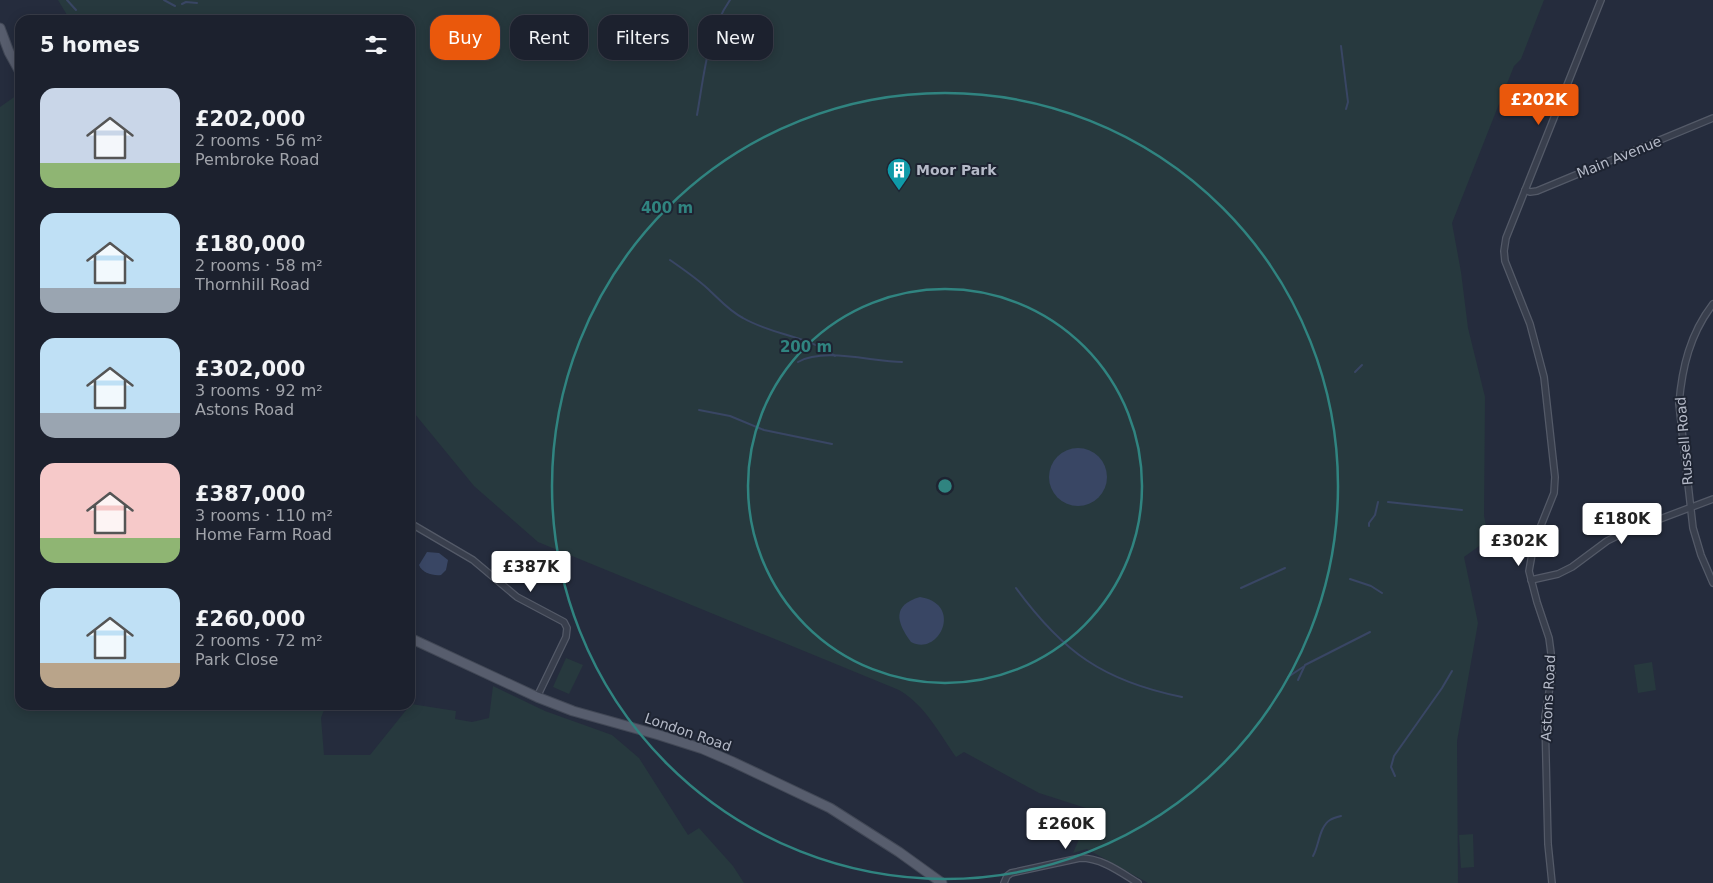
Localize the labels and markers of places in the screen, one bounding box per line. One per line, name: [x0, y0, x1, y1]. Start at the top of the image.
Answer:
pin: £202K: [1504, 84, 1574, 126]
building icon: Moor Park: [886, 157, 912, 191]
place label: Moor Park: [916, 162, 997, 178]
centre of rings: [936, 477, 954, 495]
pin: £180K: [1587, 502, 1657, 545]
pin: £302K: [1484, 524, 1554, 567]
pin: £387K: [496, 550, 566, 593]
pin: £260K: [1031, 808, 1101, 850]

